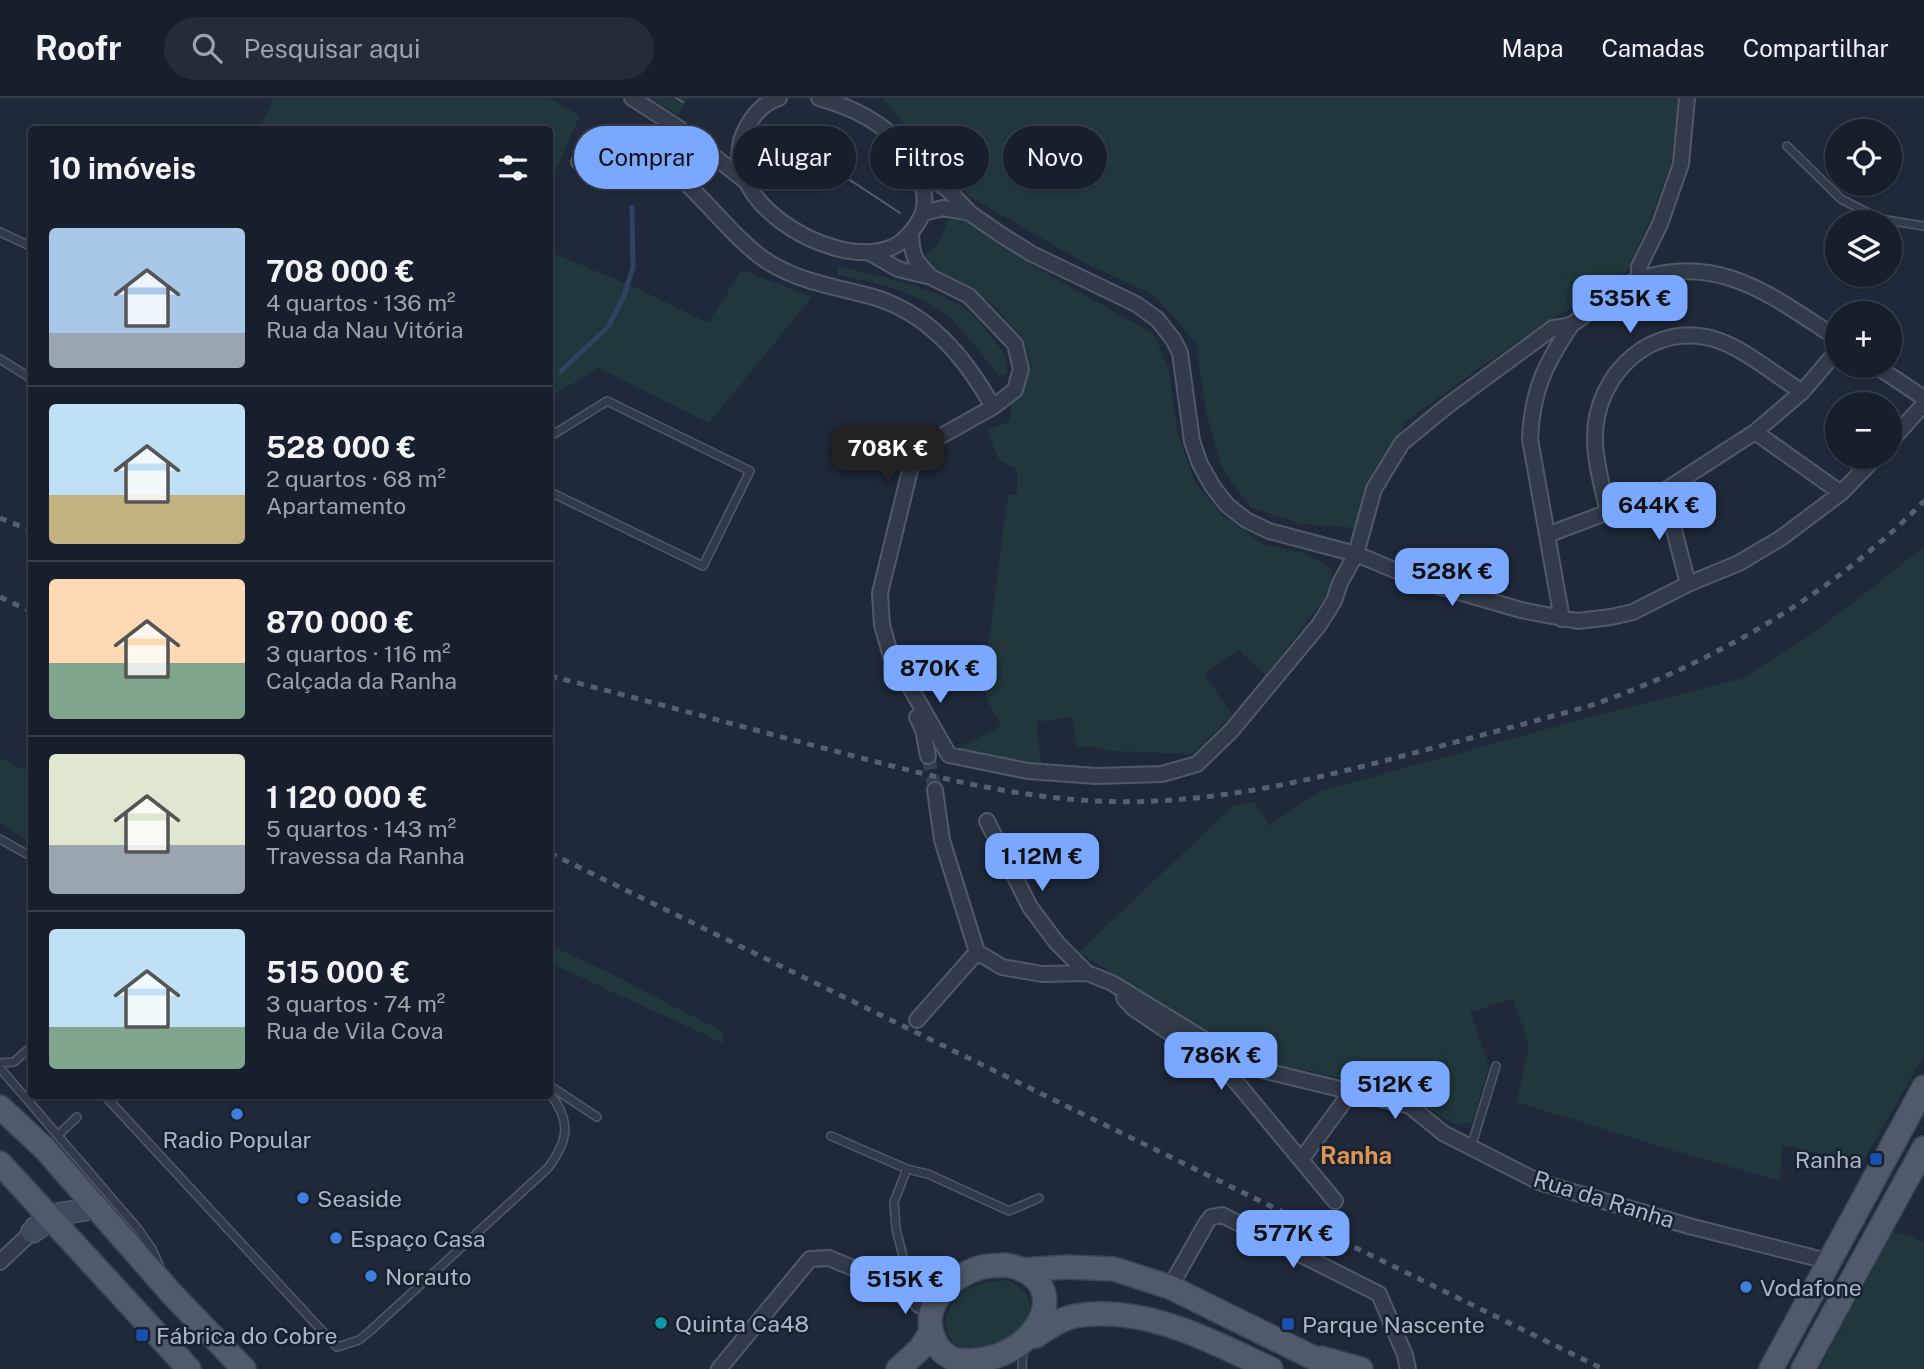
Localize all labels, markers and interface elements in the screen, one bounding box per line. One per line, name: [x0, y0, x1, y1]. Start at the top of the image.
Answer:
search box: [164, 17, 654, 80]
text: Roofr: [35, 29, 122, 67]
icon: search: [188, 29, 226, 67]
text: Pesquisar aqui: [244, 33, 420, 64]
text: Mapa: [1502, 34, 1563, 62]
text: Camadas: [1601, 34, 1705, 62]
text: Compartilhar: [1743, 34, 1889, 62]
map controls: [1825, 119, 1902, 469]
button: locate: [1825, 119, 1902, 196]
chip: Comprar: [574, 126, 719, 189]
chip: Alugar: [733, 126, 856, 189]
chip: Filtros: [870, 126, 989, 189]
chip: Novo: [1003, 126, 1107, 189]
icon: filters: [494, 149, 532, 187]
text: 10 imóveis: [49, 150, 196, 186]
button: layers: [1825, 210, 1902, 287]
text: 708 000 €: [266, 253, 415, 289]
icon: home: [105, 256, 189, 340]
pin: 535K €: [1573, 275, 1687, 335]
text: 535K €: [1588, 284, 1672, 311]
text: 4 quartos · 136 m²: [266, 289, 456, 316]
button: +: [1825, 301, 1902, 378]
text: Rua da Nau Vitória: [266, 316, 463, 343]
button: −: [1825, 392, 1902, 469]
pin: 708K €: [831, 426, 945, 485]
text: 528 000 €: [266, 429, 416, 465]
icon: home: [105, 432, 189, 516]
text: 708K €: [847, 434, 929, 461]
text: 2 quartos · 68 m²: [266, 465, 446, 492]
pin: 644K €: [1602, 482, 1716, 542]
text: 644K €: [1618, 491, 1700, 518]
text: Apartamento: [266, 492, 406, 519]
pin: 528K €: [1395, 548, 1509, 608]
text: 528K €: [1411, 557, 1493, 584]
text: 870 000 €: [266, 604, 414, 640]
icon: home: [105, 607, 189, 691]
text: 3 quartos · 116 m²: [266, 640, 451, 667]
pin: 870K €: [883, 646, 997, 705]
text: 870K €: [900, 654, 980, 681]
text: Calçada da Ranha: [266, 667, 457, 694]
text: 1 120 000 €: [266, 779, 428, 815]
icon: home: [105, 782, 189, 866]
text: 5 quartos · 143 m²: [266, 815, 456, 842]
pin: 1.12M €: [977, 834, 1107, 893]
text: Travessa da Ranha: [266, 842, 465, 869]
text: 1.12M €: [1001, 842, 1083, 869]
text: 515 000 €: [266, 954, 410, 990]
icon: home: [105, 957, 189, 1041]
text: 3 quartos · 74 m²: [266, 990, 445, 1017]
text: Rua de Vila Cova: [266, 1017, 443, 1044]
pin: 786K €: [1164, 1032, 1278, 1092]
text: 786K €: [1180, 1041, 1262, 1068]
pin: 512K €: [1338, 1062, 1452, 1121]
text: 512K €: [1357, 1070, 1433, 1097]
marker: Radio Popular: [229, 1106, 245, 1122]
place label: Radio Popular: [162, 1126, 312, 1153]
district label: Ranha: [1320, 1141, 1392, 1169]
place label: Ranha: [1795, 1146, 1862, 1173]
marker: Ranha: [1868, 1151, 1884, 1167]
street label: Rua da Ranha: [1530, 1165, 1678, 1233]
place label: Seaside: [317, 1185, 402, 1212]
marker: Seaside: [295, 1190, 311, 1206]
pin: 577K €: [1236, 1210, 1350, 1270]
text: 577K €: [1252, 1219, 1334, 1246]
place label: Espaço Casa: [350, 1225, 486, 1252]
marker: Espaço Casa: [328, 1230, 344, 1246]
pin: 515K €: [848, 1256, 962, 1316]
place label: Norauto: [385, 1263, 471, 1290]
text: 515K €: [866, 1265, 944, 1292]
marker: Norauto: [363, 1268, 379, 1284]
place label: Vodafone: [1760, 1274, 1862, 1301]
marker: Vodafone: [1738, 1279, 1754, 1295]
place label: Quinta Ca48: [675, 1310, 809, 1337]
place label: Parque Nascente: [1302, 1311, 1485, 1338]
marker: Quinta Ca48: [653, 1315, 669, 1331]
marker: Parque Nascente: [1280, 1316, 1296, 1332]
place label: Fábrica do Cobre: [156, 1322, 337, 1349]
marker: Fábrica do Cobre: [134, 1327, 150, 1343]

